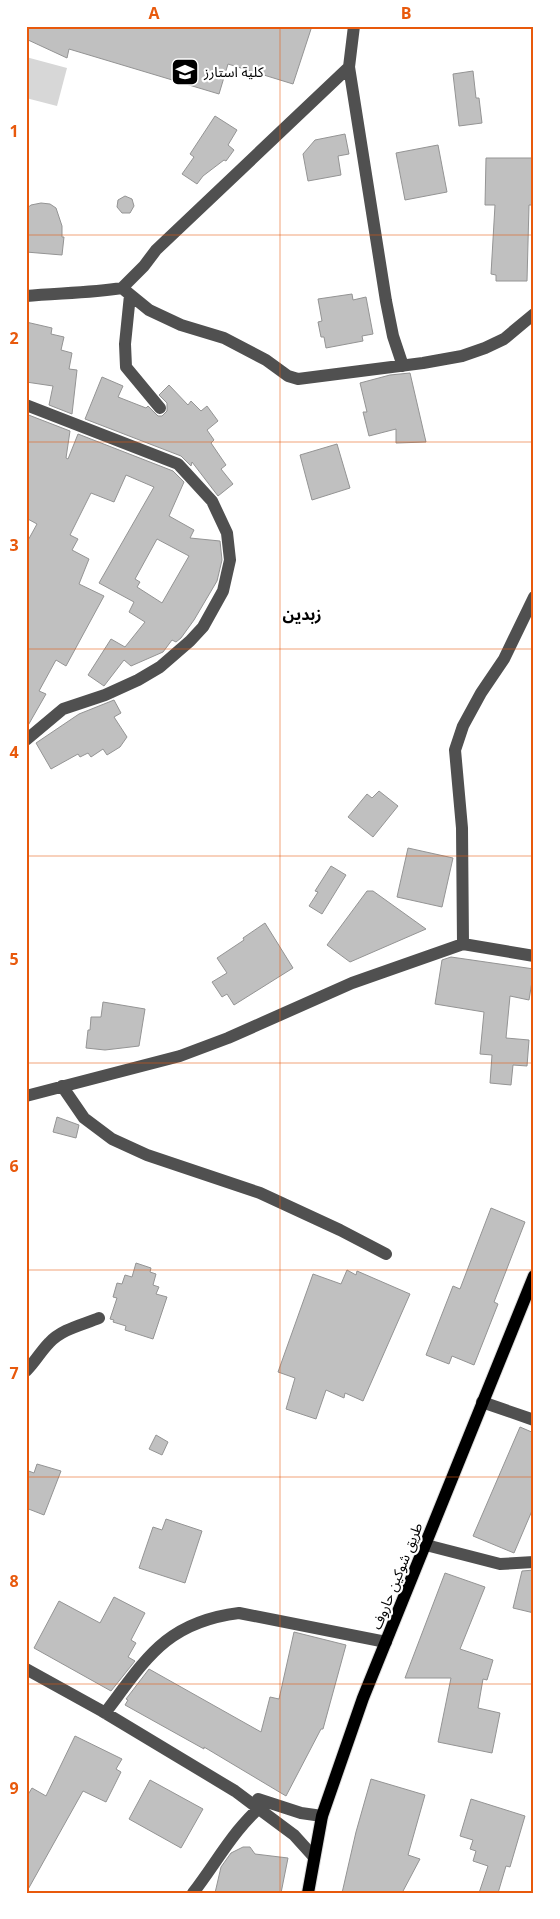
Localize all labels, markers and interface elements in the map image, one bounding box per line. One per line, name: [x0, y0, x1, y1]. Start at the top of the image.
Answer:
text: A: [148, 2, 160, 24]
text: B: [401, 2, 411, 24]
school or university icon: كلية استارز: [170, 57, 200, 87]
place label: كلية استارز: [203, 62, 264, 81]
text: 1: [9, 120, 19, 142]
text: 2: [9, 327, 19, 349]
text: 3: [9, 534, 19, 556]
district label: زبدين: [283, 603, 321, 625]
text: 4: [9, 741, 19, 763]
text: 5: [9, 948, 19, 970]
text: 6: [9, 1155, 19, 1177]
text: 7: [9, 1362, 19, 1384]
street label: طريق شوكين حاروف: [366, 1520, 428, 1632]
text: 8: [9, 1570, 19, 1592]
text: 9: [9, 1777, 19, 1799]

